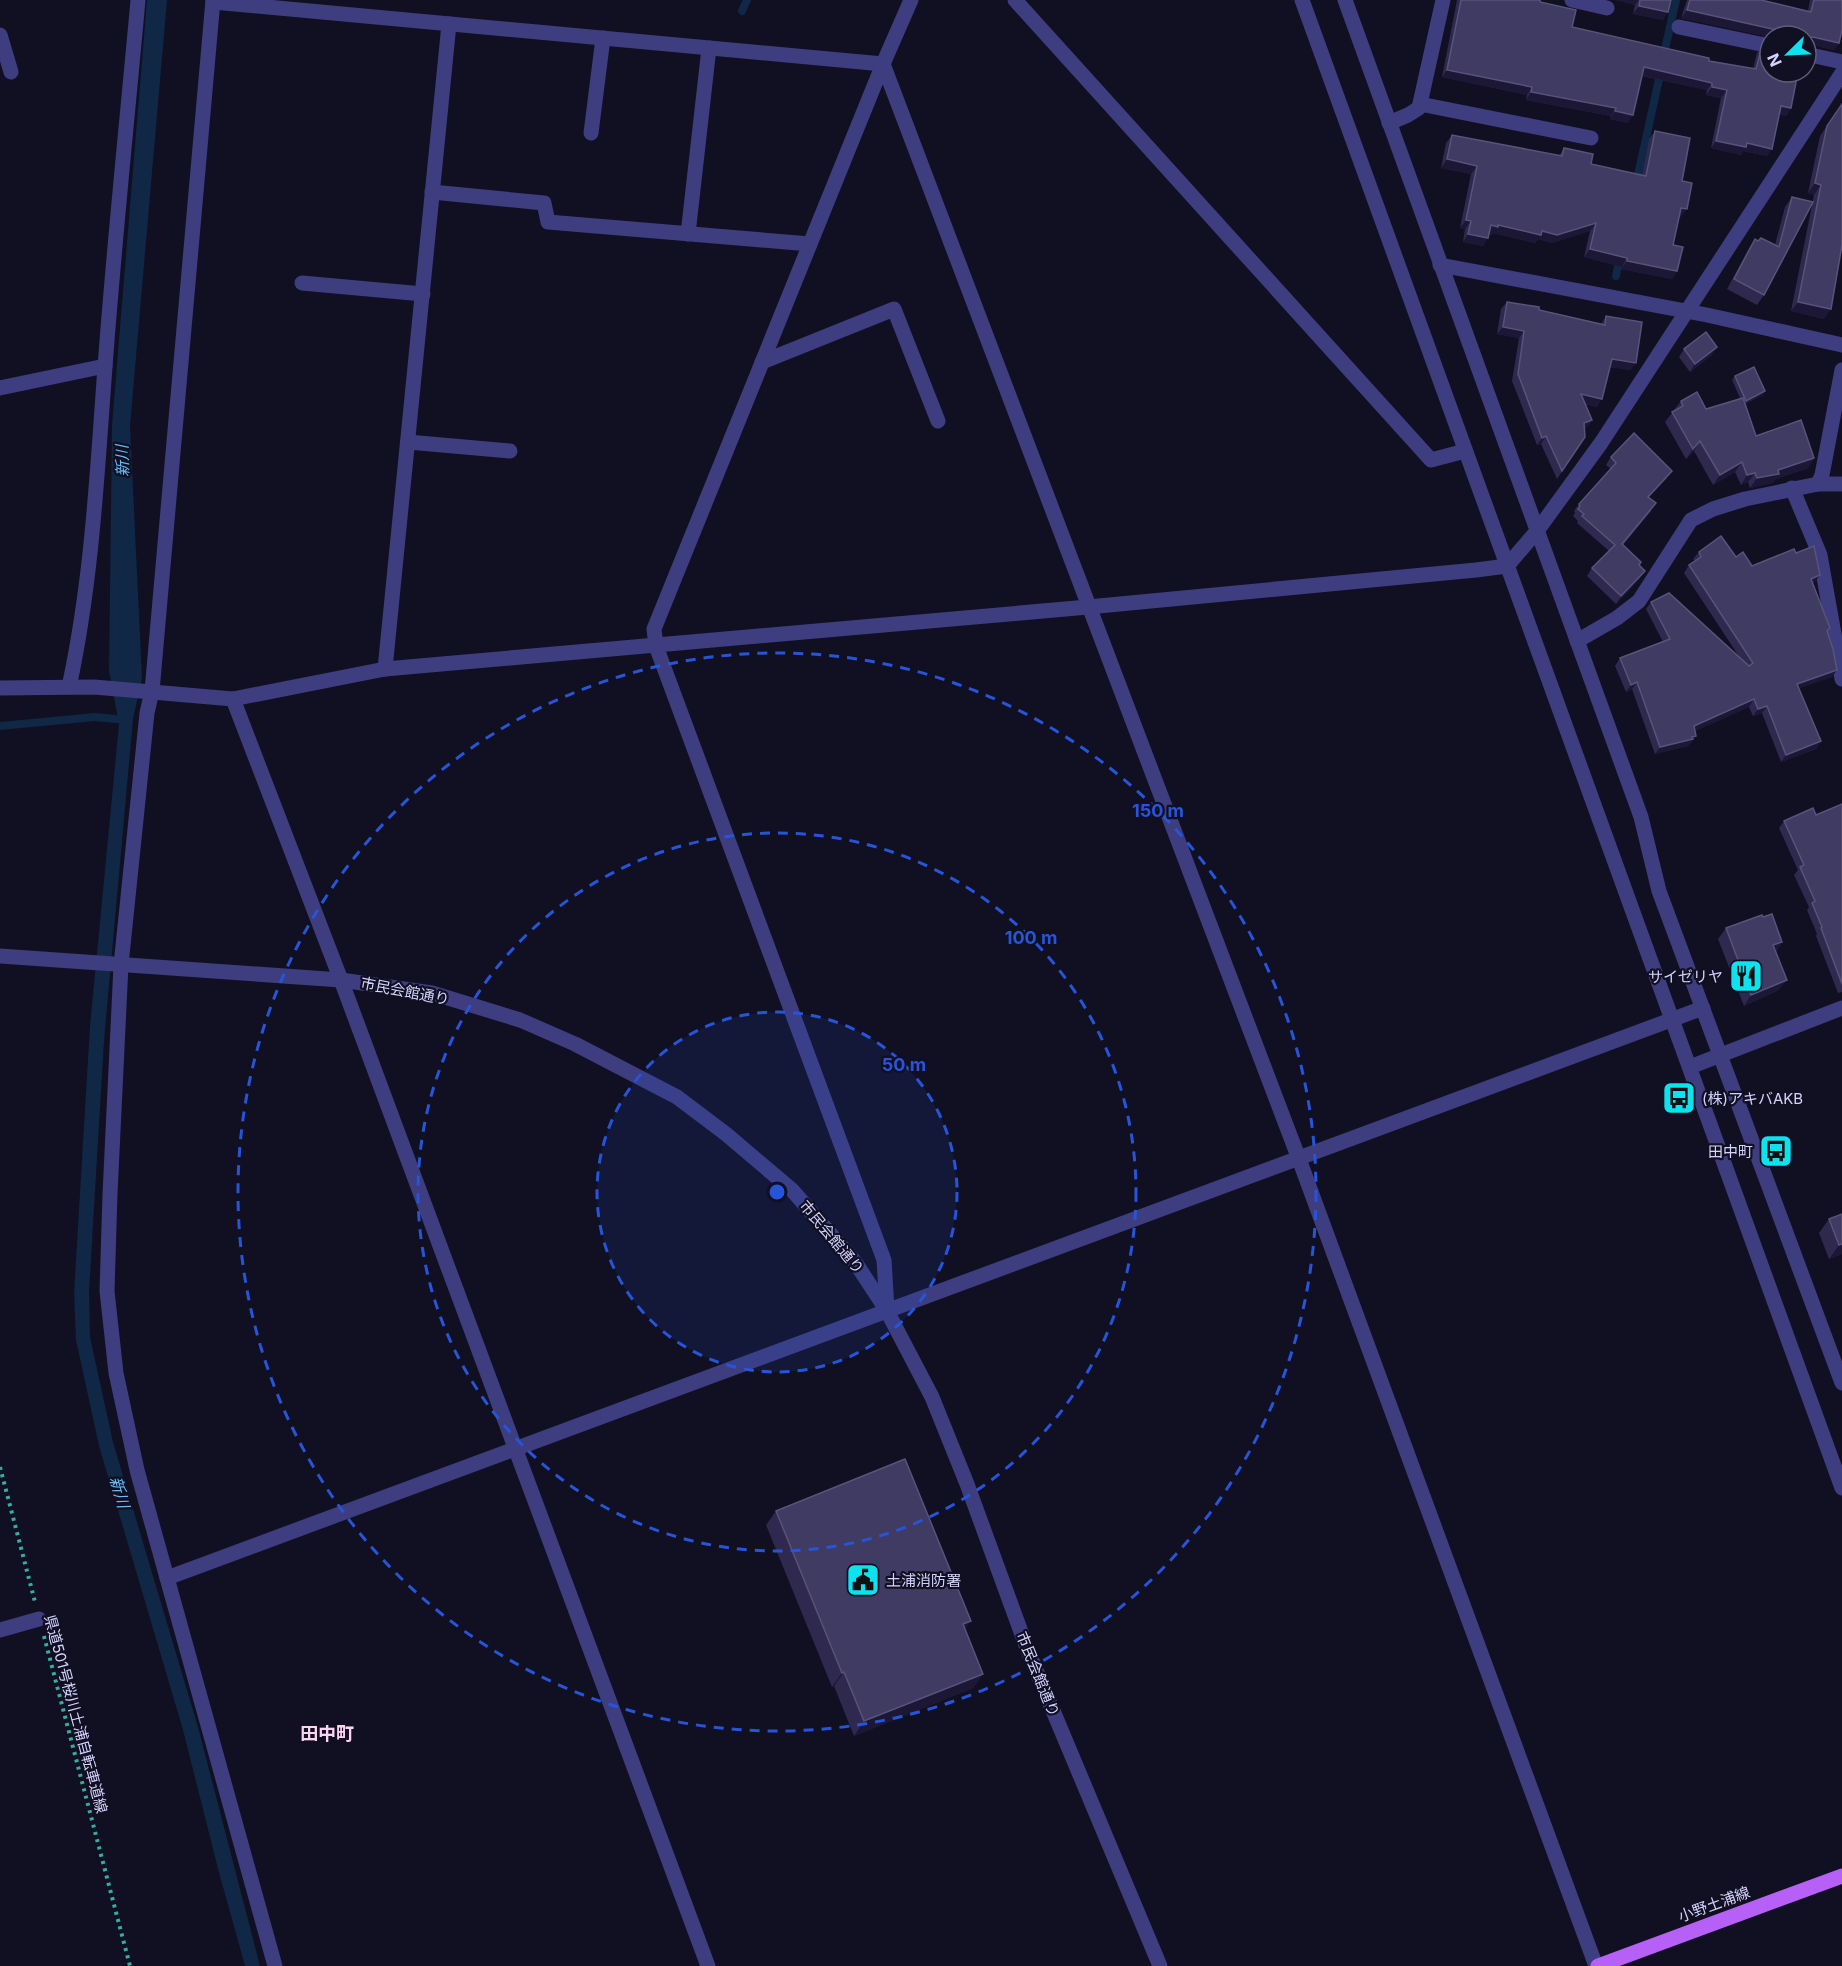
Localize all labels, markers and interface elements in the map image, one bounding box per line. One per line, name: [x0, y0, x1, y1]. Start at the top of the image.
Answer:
north arrow: [1758, 24, 1818, 84]
text: N: [1763, 50, 1786, 70]
water label: 新川: [111, 443, 133, 477]
text: 150 m: [1132, 800, 1184, 821]
text: 100 m: [1005, 927, 1057, 948]
restaurant icon: サイゼリヤ: [1728, 958, 1764, 994]
place label: サイゼリヤ: [1648, 967, 1723, 986]
street label: 市民会館通り: [359, 973, 451, 1009]
text: 50 m: [882, 1054, 926, 1075]
bus stop icon: (株)アキバAKB: [1661, 1080, 1697, 1116]
place label: (株)アキバAKB: [1702, 1089, 1803, 1108]
bus stop icon: 田中町: [1758, 1133, 1794, 1169]
place label: 田中町: [1708, 1142, 1753, 1161]
centre of rings: [767, 1182, 787, 1202]
street label: 市民会館通り: [796, 1196, 868, 1278]
water label: 新川: [106, 1474, 135, 1512]
public building icon: 土浦消防署: [845, 1562, 881, 1598]
place label: 土浦消防署: [886, 1571, 961, 1590]
street label: 県道501号桜川土浦自転車道線: [40, 1613, 112, 1815]
street label: 市民会館通り: [1012, 1629, 1064, 1719]
district label: 田中町: [300, 1723, 354, 1744]
street label: 小野土浦線: [1676, 1882, 1752, 1926]

